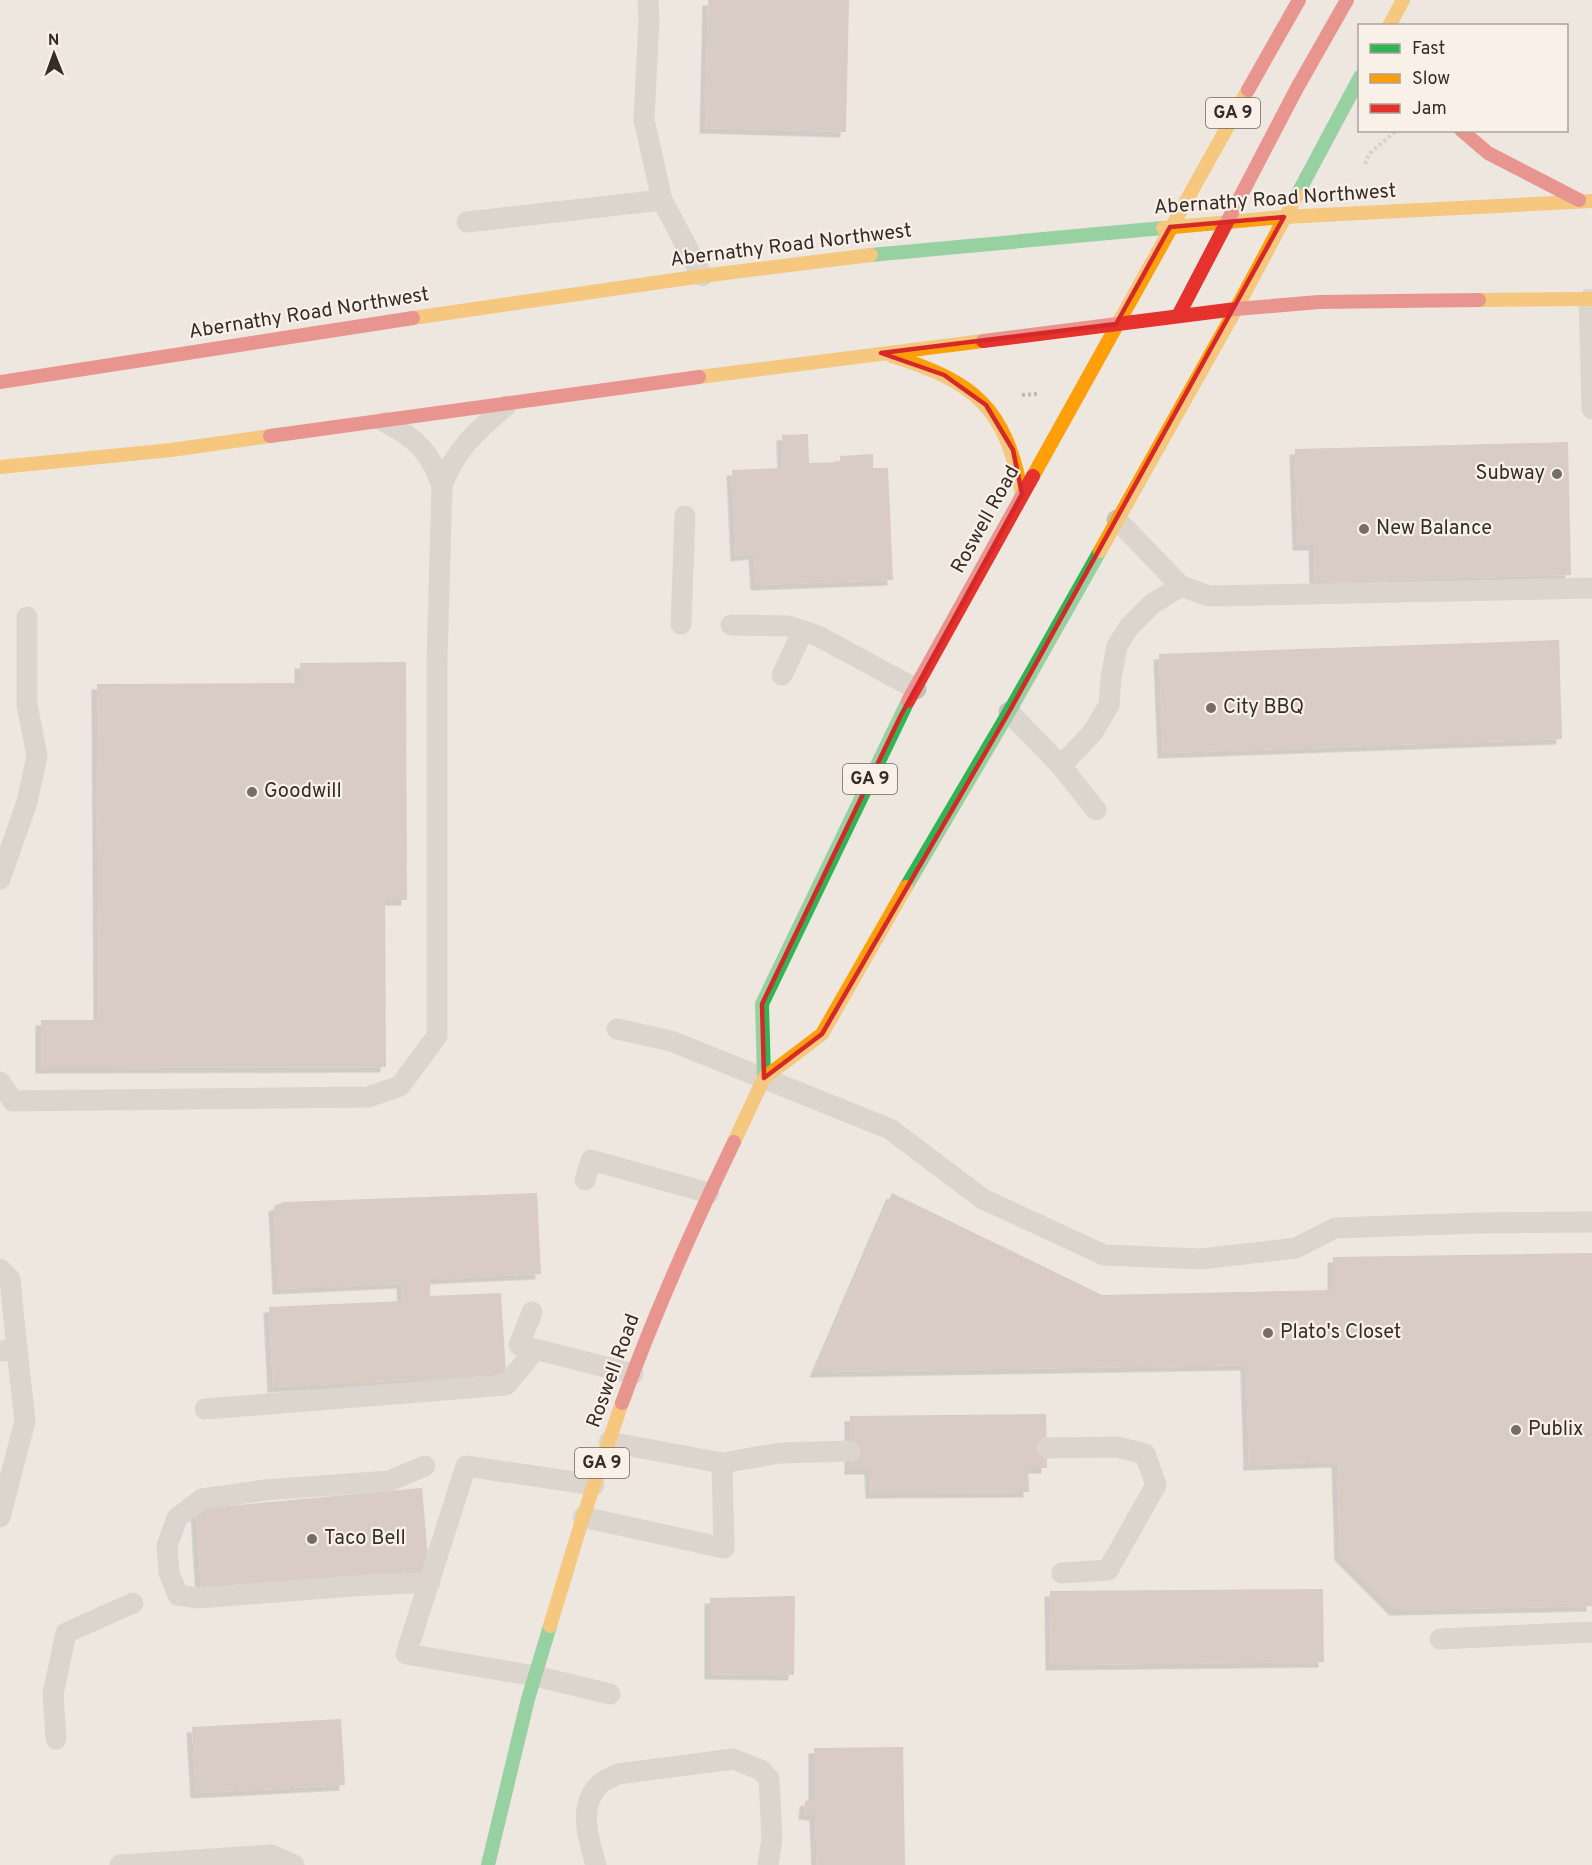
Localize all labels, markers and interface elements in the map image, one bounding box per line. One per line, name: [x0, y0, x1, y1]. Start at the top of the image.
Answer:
north arrow: [24, 24, 84, 84]
legend: [1358, 24, 1568, 132]
text: N: [48, 31, 60, 51]
text: Fast: [1412, 38, 1445, 61]
text: Slow: [1412, 68, 1450, 91]
road number: GA 9: [1206, 98, 1260, 128]
text: Jam: [1412, 98, 1447, 121]
street label: Abernathy Road Northwest: [1153, 179, 1397, 221]
street label: Abernathy Road Northwest: [669, 218, 913, 274]
street label: Abernathy Road Northwest: [187, 282, 431, 346]
place label: Subway: [1476, 461, 1545, 487]
street label: Roswell Road: [946, 462, 1026, 578]
marker: Subway: [1550, 467, 1564, 481]
place label: New Balance: [1376, 516, 1492, 542]
marker: New Balance: [1357, 522, 1371, 536]
place label: City BBQ: [1223, 695, 1304, 721]
marker: City BBQ: [1204, 701, 1218, 715]
road number: GA 9: [843, 764, 897, 794]
place label: Goodwill: [264, 779, 342, 805]
marker: Goodwill: [245, 785, 259, 799]
street label: Roswell Road: [581, 1311, 647, 1431]
place label: Plato's Closet: [1280, 1320, 1401, 1346]
marker: Plato's Closet: [1261, 1326, 1275, 1340]
place label: Publix: [1528, 1417, 1583, 1443]
marker: Publix: [1509, 1423, 1523, 1437]
road number: GA 9: [575, 1448, 629, 1478]
place label: Taco Bell: [324, 1526, 406, 1552]
marker: Taco Bell: [305, 1532, 319, 1546]

